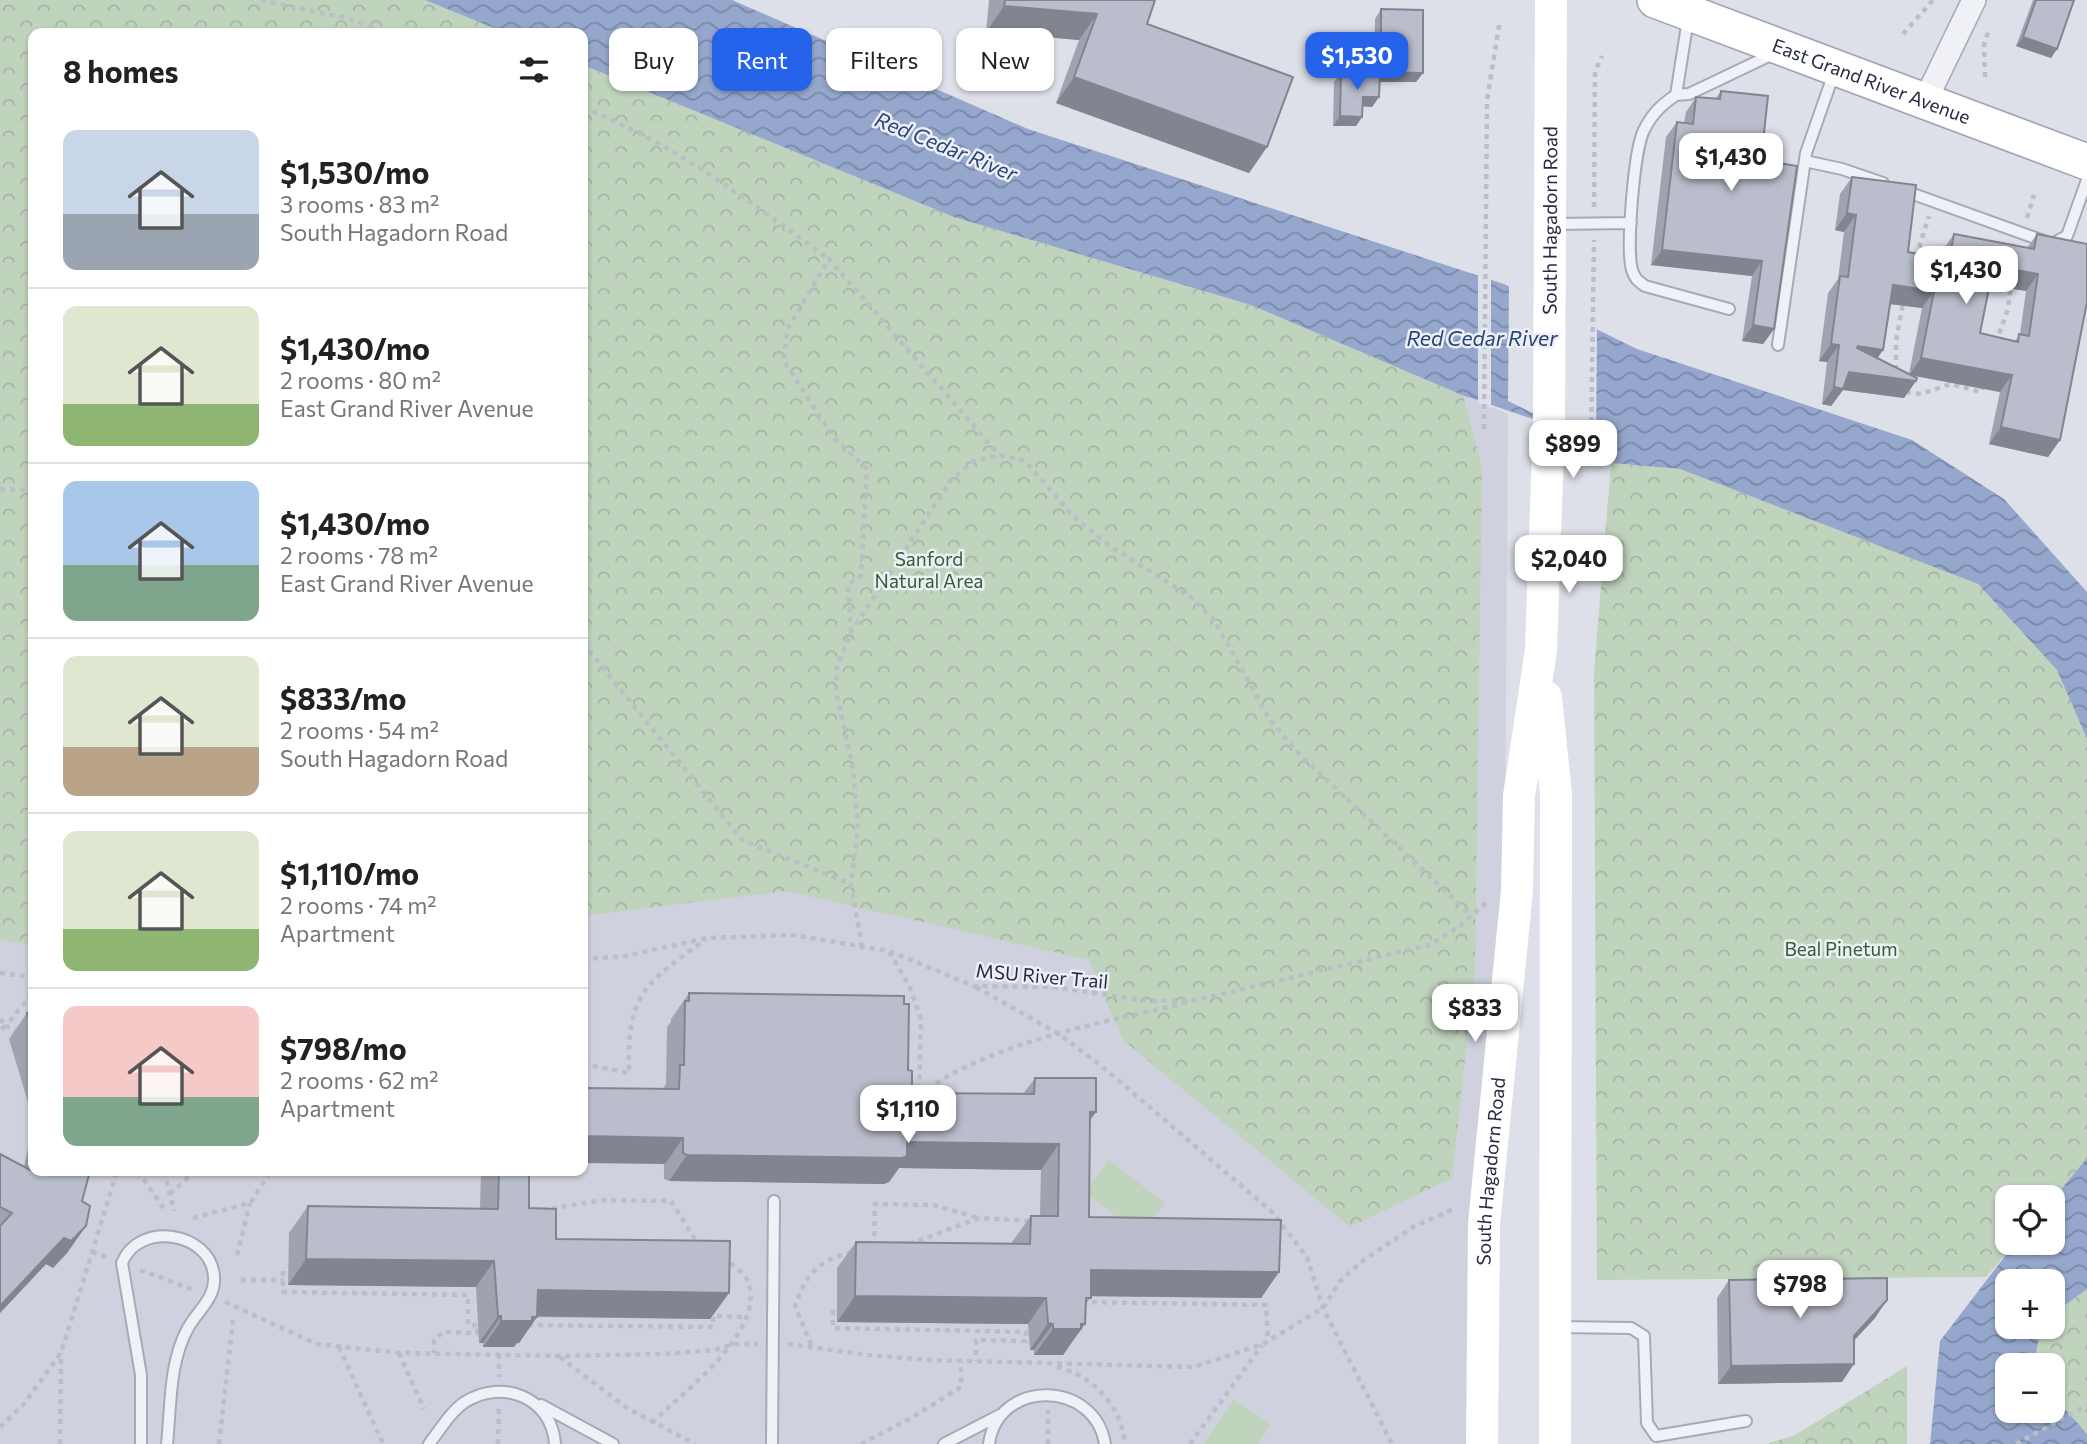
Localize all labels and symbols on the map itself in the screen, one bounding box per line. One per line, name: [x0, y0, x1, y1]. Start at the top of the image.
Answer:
pin: $1,530: [1300, 32, 1414, 92]
street label: East Grand River Avenue: [1769, 33, 1974, 128]
water label: Red Cedar River: [872, 106, 1022, 186]
street label: South Hagadorn Road: [1538, 126, 1561, 315]
pin: $1,430: [1674, 134, 1788, 193]
pin: $1,430: [1909, 246, 2023, 306]
water label: Red Cedar River: [1406, 325, 1558, 350]
pin: $899: [1532, 420, 1614, 480]
pin: $2,040: [1512, 536, 1626, 595]
park label: Sanford Natural Area: [875, 547, 983, 592]
park label: Beal Pinetum: [1784, 937, 1898, 960]
street label: MSU River Trail: [975, 958, 1109, 993]
pin: $833: [1434, 984, 1516, 1044]
street label: South Hagadorn Road: [1472, 1076, 1509, 1265]
pin: $1,110: [851, 1086, 965, 1145]
pin: $798: [1759, 1260, 1841, 1320]

